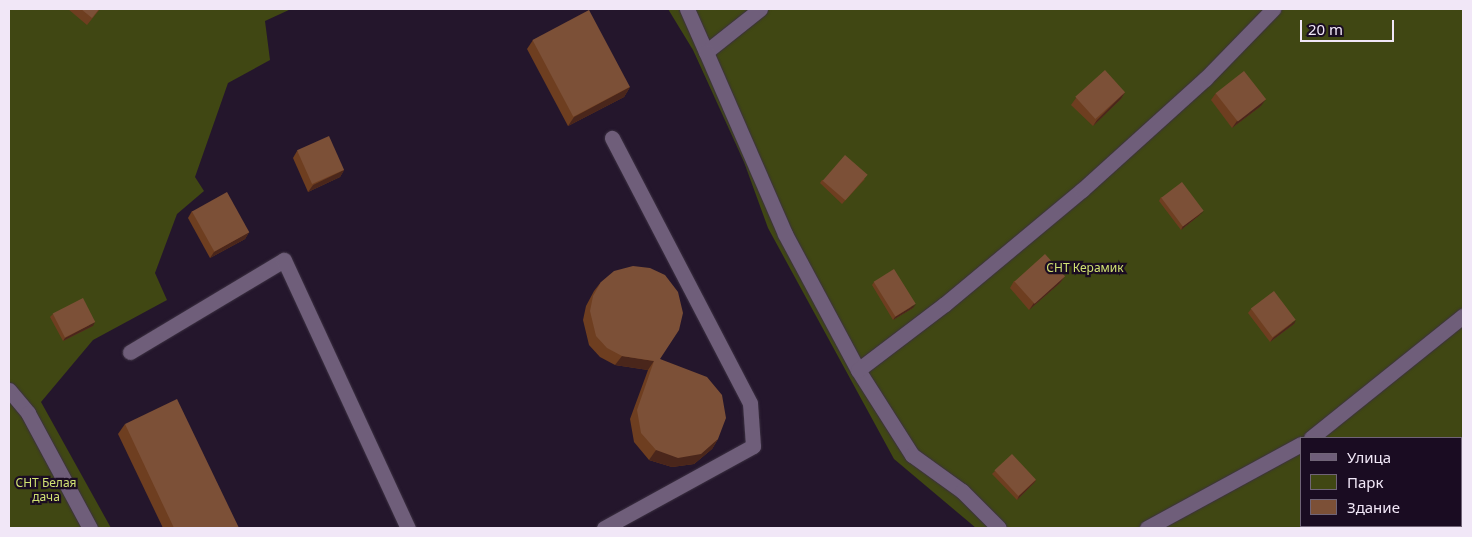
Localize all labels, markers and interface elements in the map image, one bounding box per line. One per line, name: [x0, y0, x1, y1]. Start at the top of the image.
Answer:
scale bar: [1302, 10, 1396, 42]
text: 20 m: [1308, 19, 1343, 39]
park label: СНТ Керамик: [1046, 261, 1124, 275]
legend: [1300, 437, 1462, 527]
text: Улица: [1347, 447, 1391, 467]
text: Парк: [1347, 472, 1383, 492]
park label: СНТ Белая дача: [15, 476, 77, 504]
text: Здание: [1347, 497, 1400, 517]

